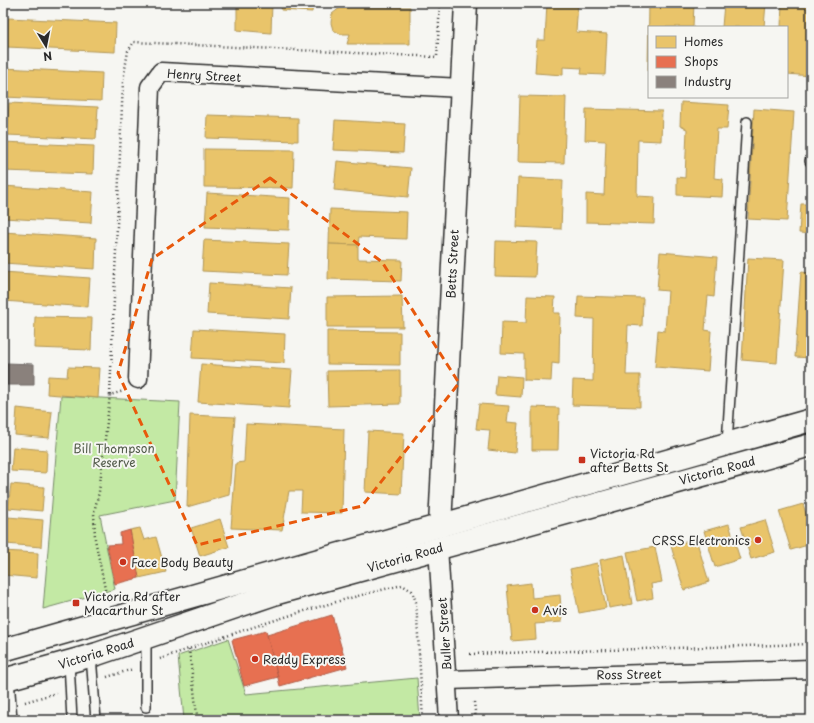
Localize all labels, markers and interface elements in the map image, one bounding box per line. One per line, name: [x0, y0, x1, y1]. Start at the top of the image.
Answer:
north arrow: [26, 26, 66, 66]
legend: [648, 26, 788, 98]
text: Homes: [684, 32, 723, 50]
text: N: [42, 47, 54, 66]
text: Shops: [684, 52, 719, 70]
street label: Henry Street: [166, 64, 242, 86]
text: Industry: [684, 72, 732, 90]
street label: Betts Street: [441, 229, 463, 299]
park label: Bill Thompson Reserve: [73, 439, 155, 471]
place label: Victoria Rd after Betts St: [590, 444, 669, 476]
street label: Victoria Road: [677, 451, 757, 489]
marker: Victoria Rd after Betts St: [577, 455, 587, 465]
place label: CRSS Electronics: [652, 531, 750, 549]
marker: CRSS Electronics: [753, 535, 763, 545]
street label: Victoria Road: [365, 538, 445, 576]
place label: Face Body Beauty: [131, 553, 234, 571]
marker: Face Body Beauty: [118, 557, 128, 567]
place label: Victoria Rd after Macarthur St: [84, 587, 181, 619]
street label: Buller Street: [432, 597, 456, 671]
marker: Victoria Rd after Macarthur St: [71, 598, 81, 608]
place label: Avis: [543, 601, 568, 619]
marker: Avis: [530, 605, 540, 615]
street label: Victoria Road: [56, 633, 136, 673]
place label: Reddy Express: [263, 650, 346, 668]
marker: Reddy Express: [250, 654, 260, 664]
street label: Ross Street: [596, 664, 662, 684]

